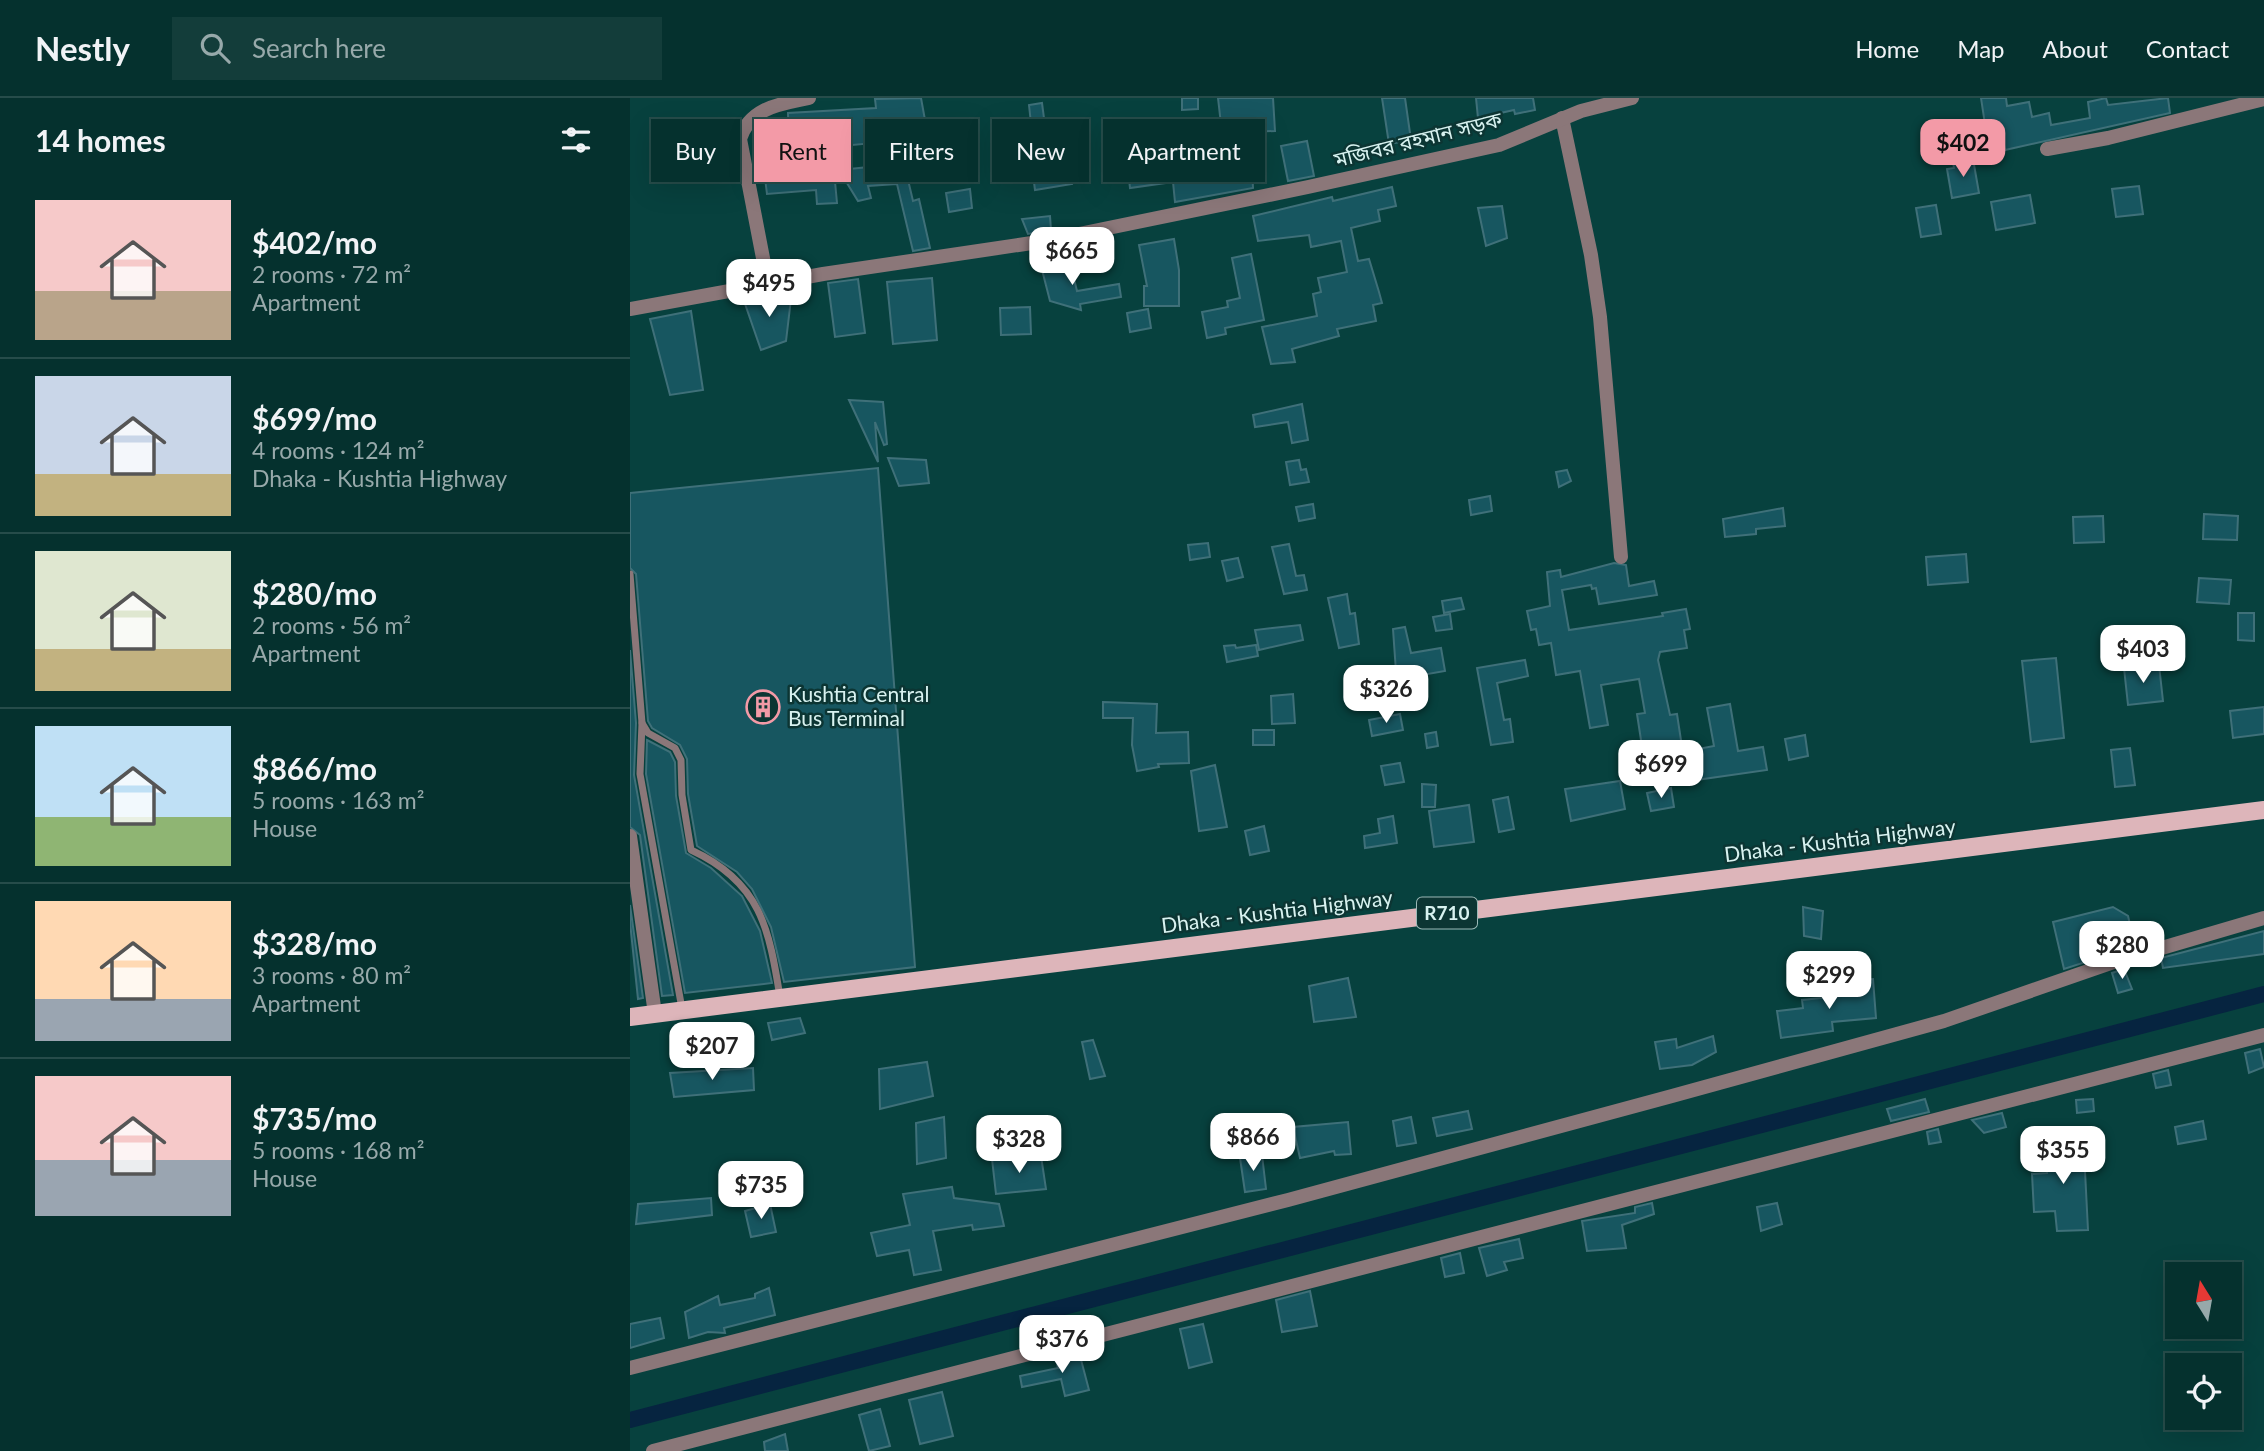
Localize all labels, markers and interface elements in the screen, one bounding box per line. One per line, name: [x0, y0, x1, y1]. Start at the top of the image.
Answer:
search box: [172, 17, 662, 80]
text: Nestly: [35, 28, 130, 68]
icon: search: [196, 29, 234, 67]
text: Search here: [252, 32, 386, 64]
text: Home: [1855, 34, 1919, 63]
text: Map: [1957, 34, 2005, 63]
text: About: [2043, 34, 2108, 63]
text: Contact: [2146, 34, 2229, 63]
street label: মজিবর রহমান সড়ক: [1330, 105, 1505, 172]
chip: Buy: [651, 119, 740, 182]
chip: Rent: [754, 119, 851, 182]
chip: Filters: [865, 119, 978, 182]
chip: New: [992, 119, 1089, 182]
chip: Apartment: [1103, 119, 1265, 182]
pin: $402: [1922, 120, 2004, 179]
icon: filters: [557, 121, 595, 159]
text: 14 homes: [35, 122, 166, 158]
text: $402: [1936, 128, 1990, 156]
text: $402/mo: [252, 224, 377, 260]
icon: home: [91, 228, 175, 312]
pin: $665: [1031, 228, 1113, 287]
text: $665: [1045, 236, 1099, 264]
text: 2 rooms · 72 m²: [252, 260, 411, 288]
pin: $495: [728, 260, 810, 319]
text: $495: [742, 268, 796, 296]
text: Apartment: [252, 288, 360, 316]
text: $699/mo: [252, 400, 377, 436]
icon: home: [91, 404, 175, 488]
text: 4 rooms · 124 m²: [252, 436, 424, 464]
text: Dhaka - Kushtia Highway: [252, 464, 507, 492]
text: $280/mo: [252, 575, 377, 611]
icon: home: [91, 579, 175, 663]
text: 2 rooms · 56 m²: [252, 611, 411, 639]
pin: $403: [2102, 626, 2184, 685]
text: $403: [2116, 634, 2170, 662]
text: Apartment: [252, 639, 360, 667]
pin: $326: [1345, 666, 1427, 725]
text: $326: [1359, 674, 1413, 702]
place label: Kushtia Central Bus Terminal: [788, 681, 929, 730]
building icon: Kushtia Central Bus Terminal: [744, 688, 782, 726]
pin: $699: [1620, 740, 1702, 800]
text: $699: [1634, 749, 1688, 777]
text: $866/mo: [252, 750, 377, 786]
icon: home: [91, 754, 175, 838]
text: 5 rooms · 163 m²: [252, 786, 424, 814]
street label: Dhaka - Kushtia Highway: [1723, 813, 1957, 866]
text: House: [252, 814, 317, 842]
street label: Dhaka - Kushtia Highway: [1160, 884, 1394, 937]
road number: R710: [1417, 898, 1477, 928]
pin: $280: [2081, 922, 2163, 981]
text: $328/mo: [252, 925, 377, 961]
icon: home: [91, 929, 175, 1013]
text: $280: [2095, 930, 2149, 958]
pin: $299: [1788, 951, 1870, 1011]
text: $299: [1802, 960, 1856, 988]
text: 3 rooms · 80 m²: [252, 961, 411, 989]
text: Apartment: [252, 989, 360, 1017]
pin: $207: [671, 1023, 753, 1082]
text: $207: [685, 1031, 739, 1059]
text: $735/mo: [252, 1100, 377, 1136]
icon: home: [91, 1104, 175, 1188]
pin: $866: [1212, 1114, 1294, 1173]
pin: $328: [978, 1116, 1060, 1175]
text: $866: [1226, 1122, 1280, 1150]
text: $328: [992, 1124, 1046, 1152]
pin: $355: [2022, 1126, 2104, 1186]
text: $355: [2036, 1135, 2090, 1163]
text: 5 rooms · 168 m²: [252, 1136, 424, 1164]
pin: $735: [720, 1162, 802, 1221]
text: House: [252, 1164, 317, 1192]
text: $735: [734, 1170, 788, 1198]
north arrow: [2165, 1262, 2242, 1339]
map controls: [2165, 1262, 2242, 1430]
pin: $376: [1021, 1316, 1103, 1375]
text: $376: [1035, 1324, 1089, 1352]
button: locate: [2165, 1353, 2242, 1430]

